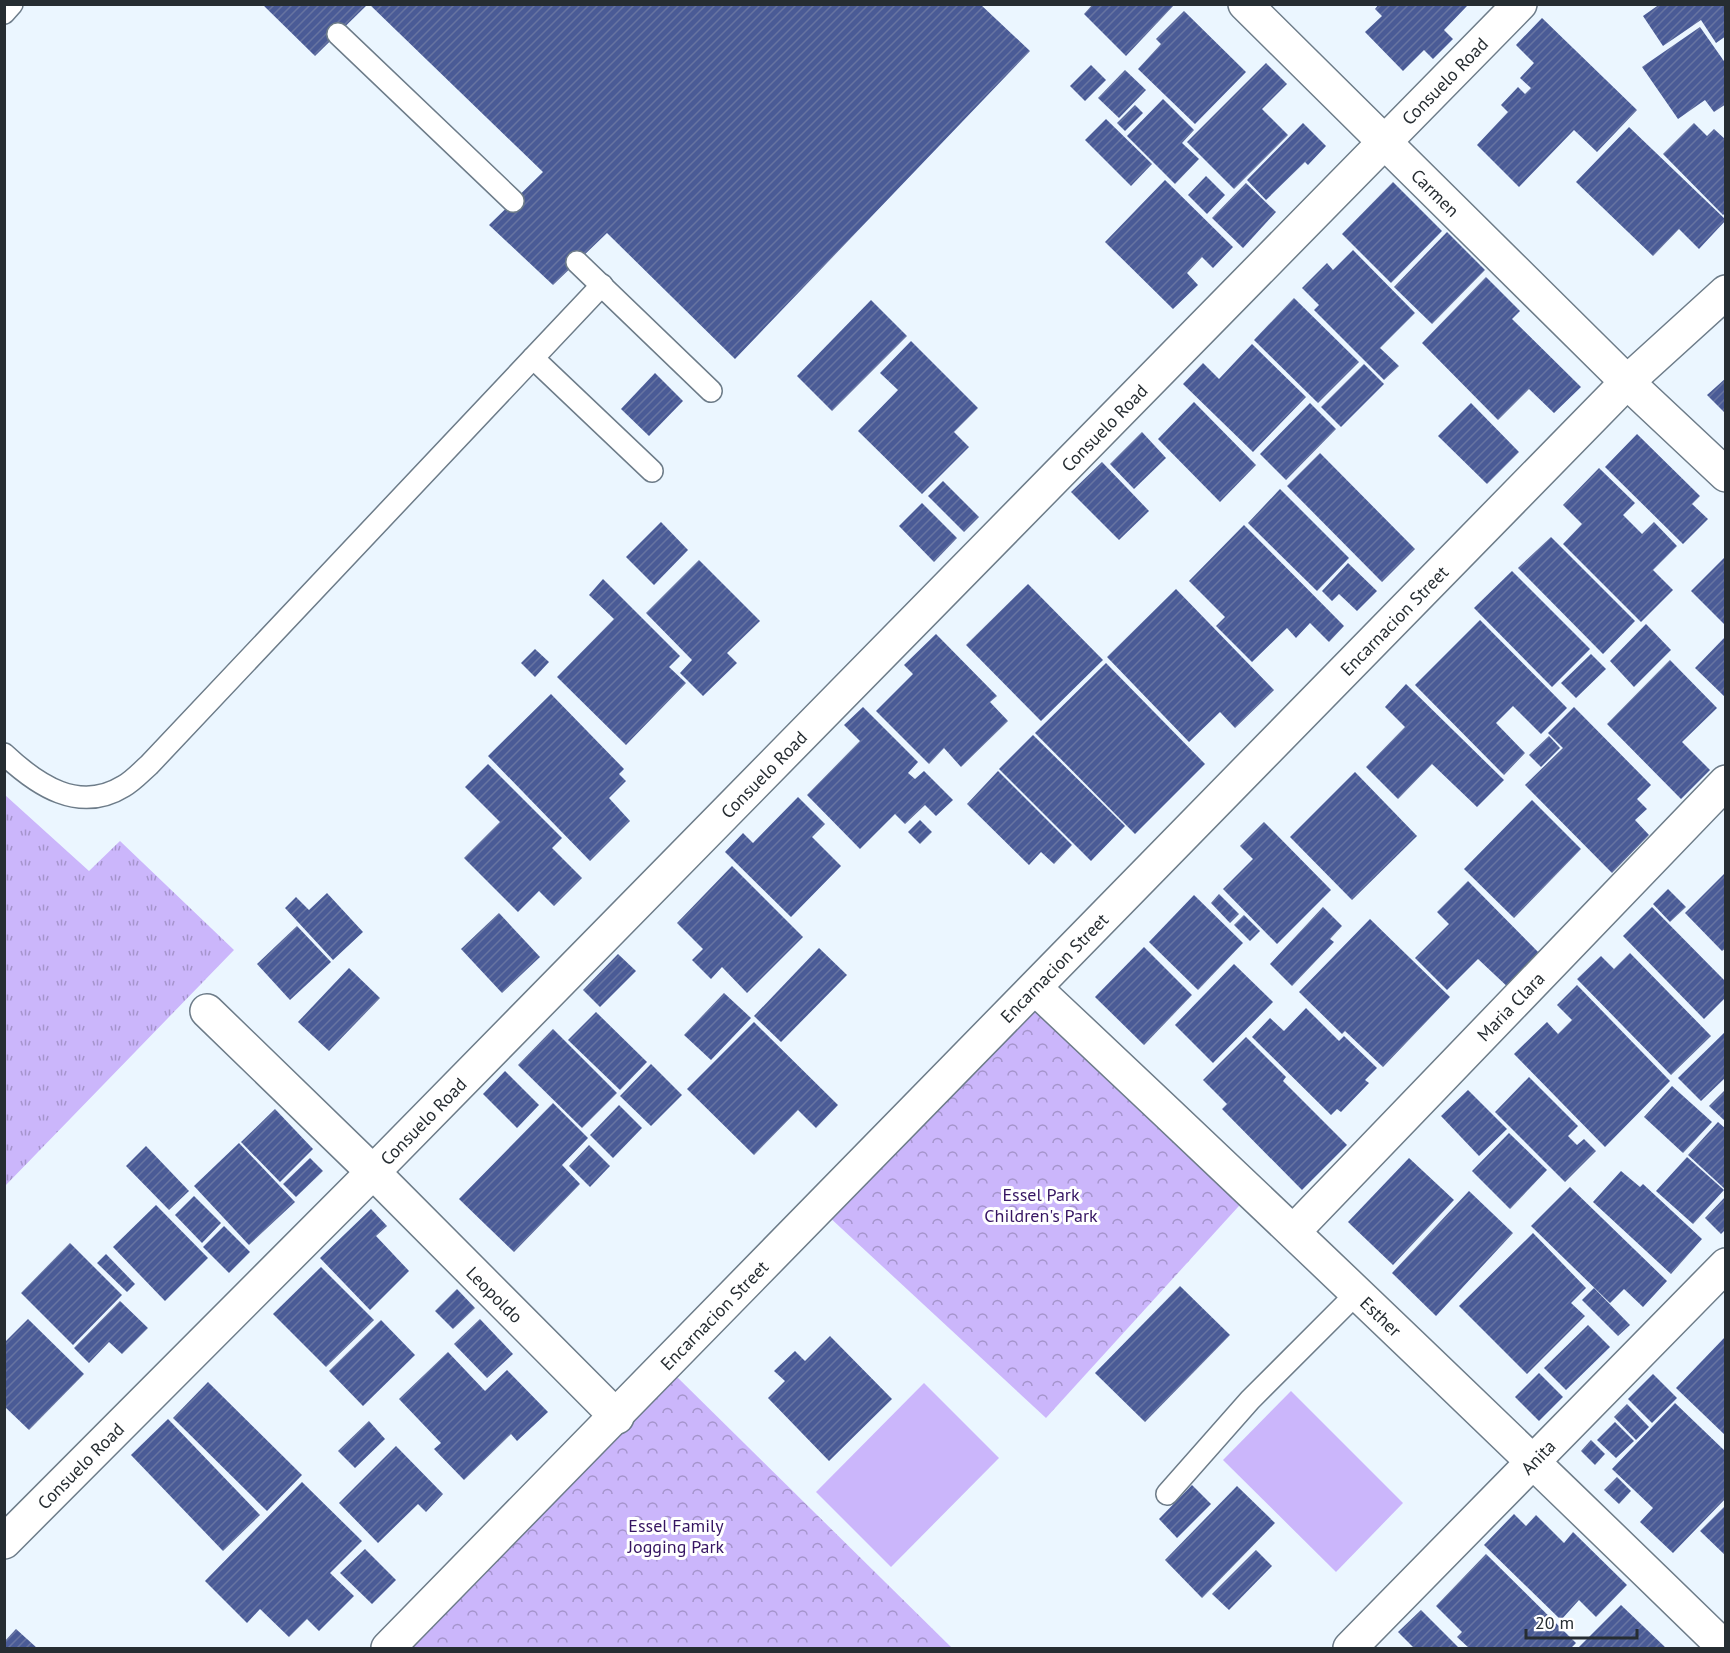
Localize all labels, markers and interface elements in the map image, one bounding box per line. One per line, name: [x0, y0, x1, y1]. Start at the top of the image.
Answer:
street label: Consuelo Road: [1397, 32, 1493, 129]
street label: Carmen: [1407, 164, 1464, 221]
street label: Consuelo Road: [1056, 379, 1152, 476]
street label: Encarnacion Street: [1335, 560, 1453, 680]
street label: Consuelo Road: [716, 726, 812, 823]
street label: Encarnacion Street: [995, 908, 1113, 1027]
street label: Maria Clara: [1472, 967, 1549, 1046]
street label: Consuelo Road: [375, 1072, 471, 1170]
park label: Essel Park Children's Park: [984, 1183, 1098, 1227]
street label: Encarnacion Street: [655, 1255, 773, 1375]
street label: Leopoldo: [462, 1261, 528, 1328]
street label: Esther: [1356, 1291, 1407, 1341]
street label: Consuelo Road: [32, 1417, 128, 1514]
street label: Anita: [1515, 1434, 1560, 1479]
park label: Essel Family Jogging Park: [627, 1514, 725, 1558]
scale bar: [1526, 1602, 1637, 1640]
text: 20 m: [1535, 1611, 1574, 1634]

